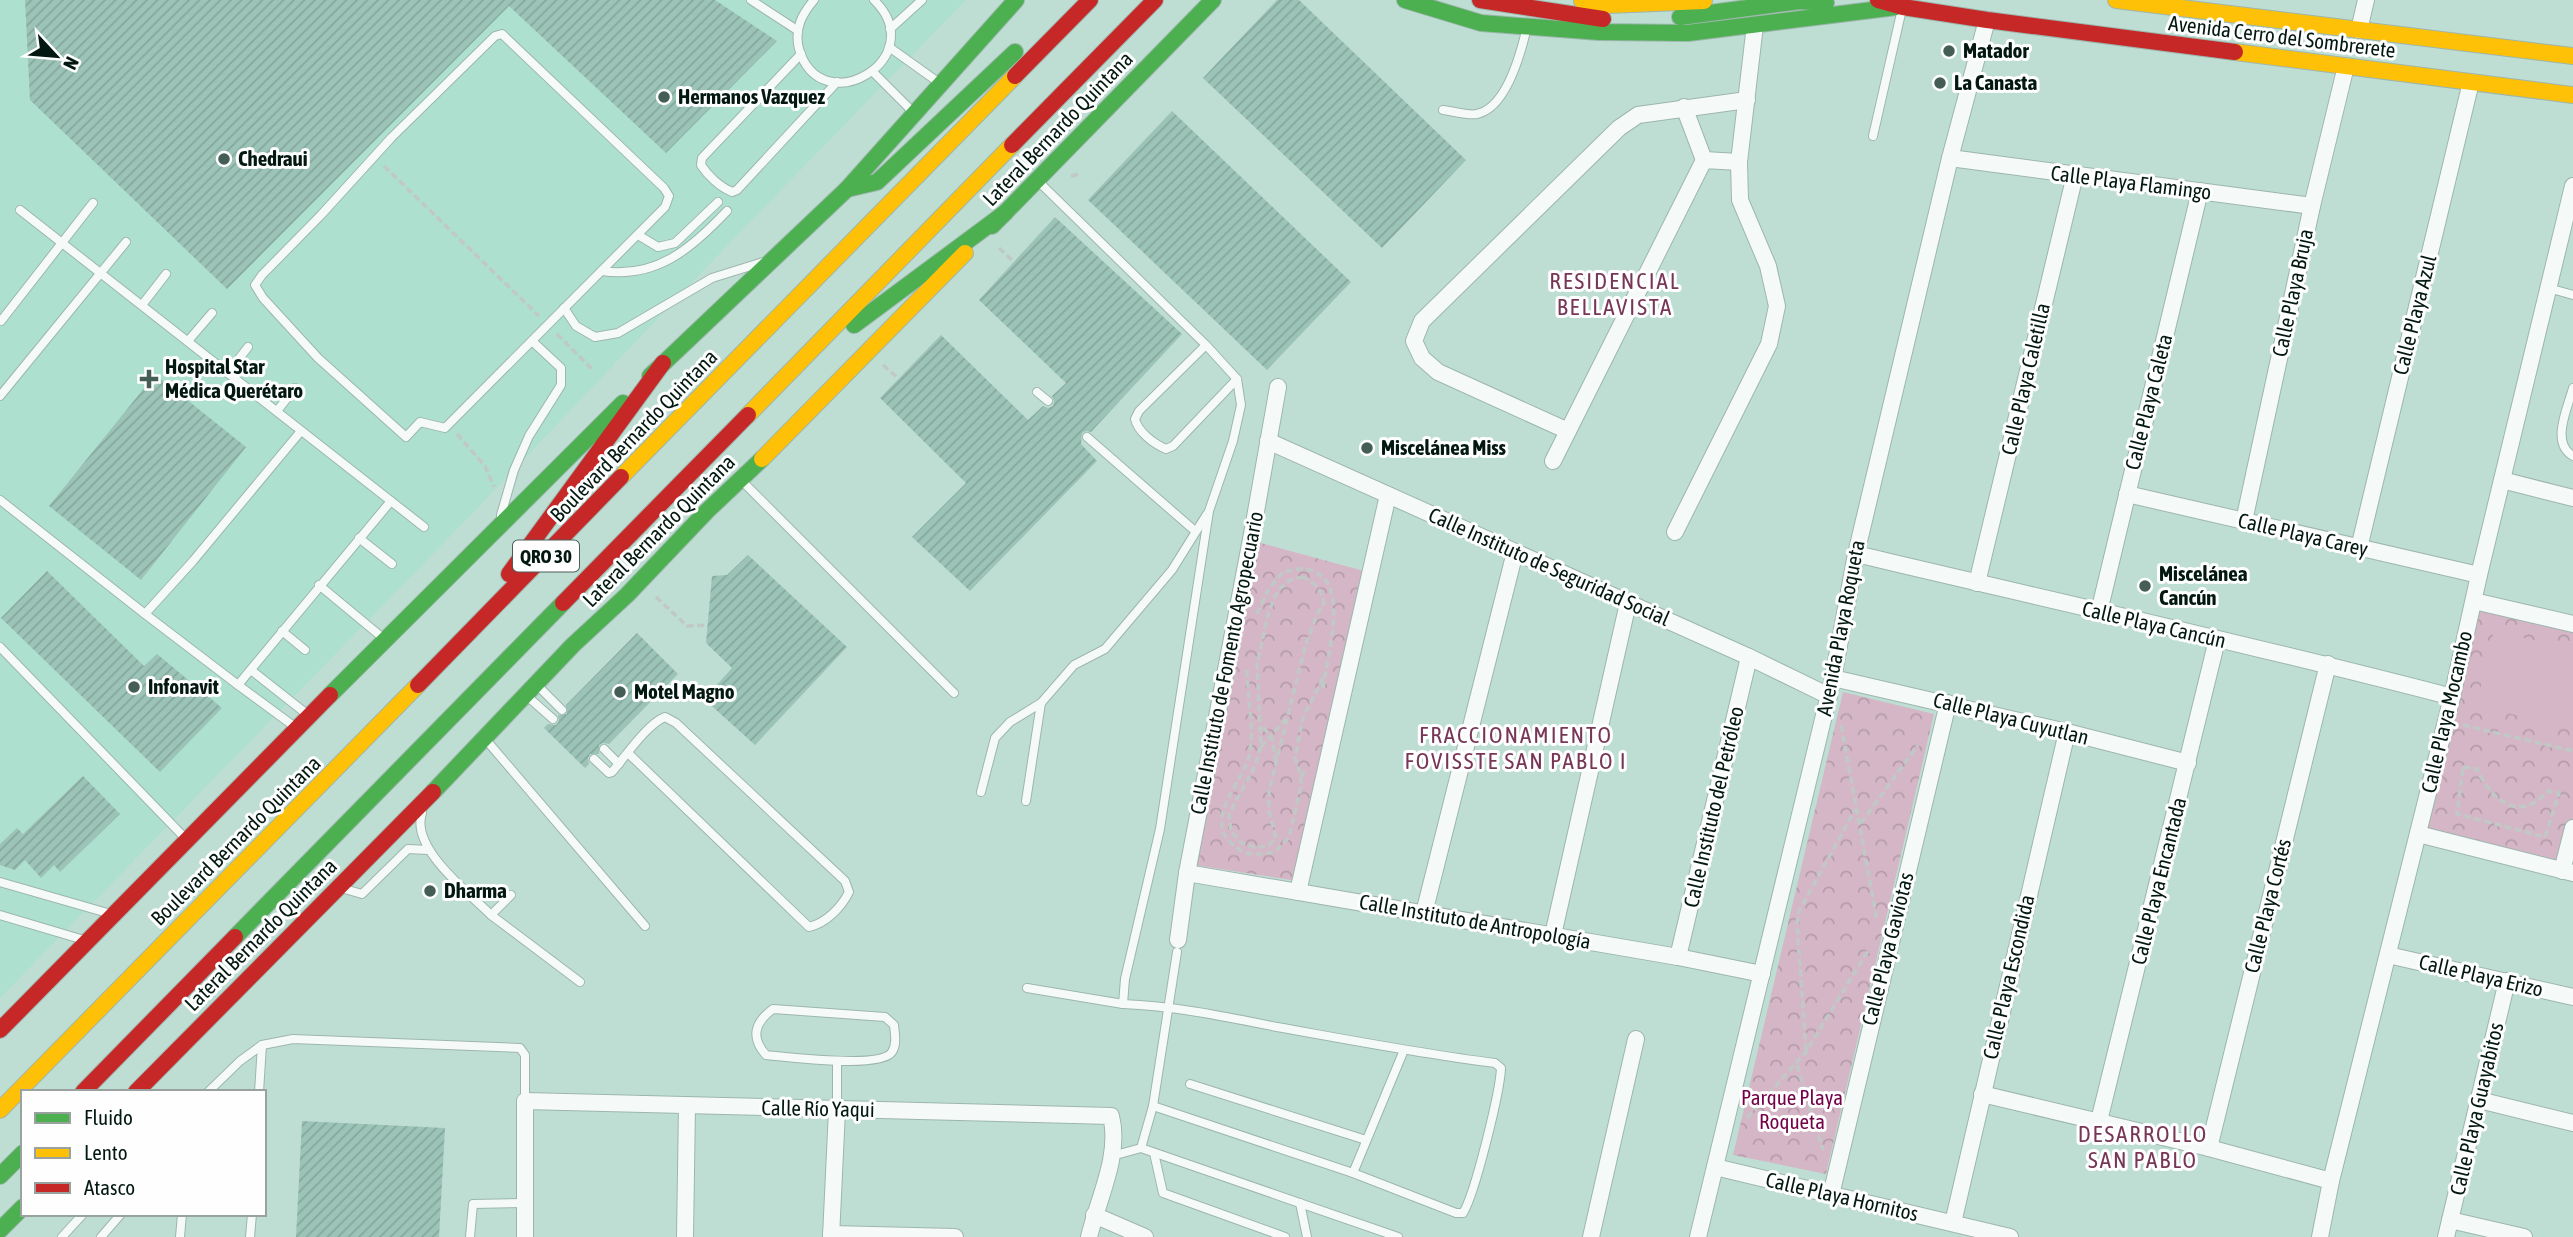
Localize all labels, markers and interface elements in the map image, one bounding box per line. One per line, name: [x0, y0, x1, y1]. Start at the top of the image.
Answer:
street label: Avenida Cerro del Sombrerete: [2167, 10, 2397, 62]
north arrow: [21, 21, 91, 91]
place label: Matador: [1963, 38, 2029, 62]
marker: Matador: [1941, 43, 1957, 59]
street label: Lateral Bernardo Quintana: [977, 46, 1137, 210]
text: N: [59, 54, 84, 73]
place label: La Canasta: [1954, 70, 2037, 94]
marker: La Canasta: [1932, 75, 1948, 91]
place label: Hermanos Vazquez: [678, 84, 826, 108]
marker: Hermanos Vazquez: [656, 89, 672, 105]
place label: Chedraui: [238, 146, 308, 170]
marker: Chedraui: [216, 151, 232, 167]
street label: Calle Playa Flamingo: [2049, 160, 2213, 204]
street label: Calle Playa Bruja: [2267, 227, 2317, 359]
street label: Calle Playa Azul: [2388, 252, 2441, 377]
district label: RESIDENCIAL BELLAVISTA: [1549, 268, 1681, 320]
street label: Calle Playa Caletilla: [1996, 300, 2054, 457]
street label: Calle Playa Caleta: [2120, 331, 2177, 472]
street label: Boulevard Bernardo Quintana: [545, 344, 722, 526]
place label: Hospital Star Médica Querétaro: [165, 354, 303, 402]
marker: Hospital Star Médica Querétaro: [139, 369, 159, 389]
place label: Miscelánea Miss: [1381, 435, 1507, 459]
marker: Miscelánea Miss: [1359, 440, 1375, 456]
street label: Lateral Bernardo Quintana: [577, 449, 739, 611]
street label: Calle Instituto de Seguridad Social: [1425, 502, 1674, 630]
street label: Calle Playa Carey: [2236, 507, 2371, 561]
street label: Calle Instituto de Fomento Agropecuario: [1185, 509, 1267, 816]
street label: Avenida Playa Roqueta: [1811, 538, 1869, 718]
road number: QRO 30: [513, 540, 579, 572]
place label: Miscelánea Cancún: [2159, 561, 2248, 609]
marker: Miscelánea Cancún: [2137, 578, 2153, 594]
street label: Calle Playa Cancún: [2080, 596, 2228, 652]
street label: Calle Playa Mocambo: [2416, 628, 2476, 795]
place label: Infonavit: [148, 674, 219, 698]
marker: Infonavit: [126, 679, 142, 695]
place label: Motel Magno: [634, 679, 735, 703]
marker: Motel Magno: [612, 684, 628, 700]
street label: Calle Playa Cuyutlan: [1931, 687, 2091, 749]
street label: Calle Instituto del Petróleo: [1678, 704, 1748, 910]
district label: FRACCIONAMIENTO FOVISSTE SAN PABLO I: [1404, 722, 1628, 774]
street label: Boulevard Bernardo Quintana: [146, 751, 325, 930]
street label: Calle Playa Encantada: [2126, 795, 2190, 967]
street label: Calle Playa Cortés: [2239, 836, 2295, 975]
street label: Lateral Bernardo Quintana: [179, 853, 341, 1015]
street label: Calle Playa Gaviotas: [1856, 870, 1918, 1028]
place label: Dharma: [444, 878, 507, 902]
marker: Dharma: [422, 883, 438, 899]
street label: Calle Instituto de Antropología: [1357, 889, 1593, 953]
street label: Calle Playa Escondida: [1977, 892, 2039, 1061]
street label: Calle Playa Erizo: [2417, 949, 2546, 1001]
street label: Calle Playa Guayabitos: [2444, 1020, 2508, 1197]
park label: Parque Playa Roqueta: [1741, 1085, 1843, 1133]
legend: [21, 1090, 266, 1216]
street label: Calle Río Yaqui: [761, 1095, 875, 1121]
text: Fluido: [84, 1105, 133, 1129]
district label: DESARROLLO SAN PABLO: [2078, 1121, 2208, 1173]
text: Lento: [84, 1140, 128, 1164]
street label: Calle Playa Hornitos: [1764, 1167, 1921, 1225]
text: Atasco: [84, 1175, 135, 1199]

